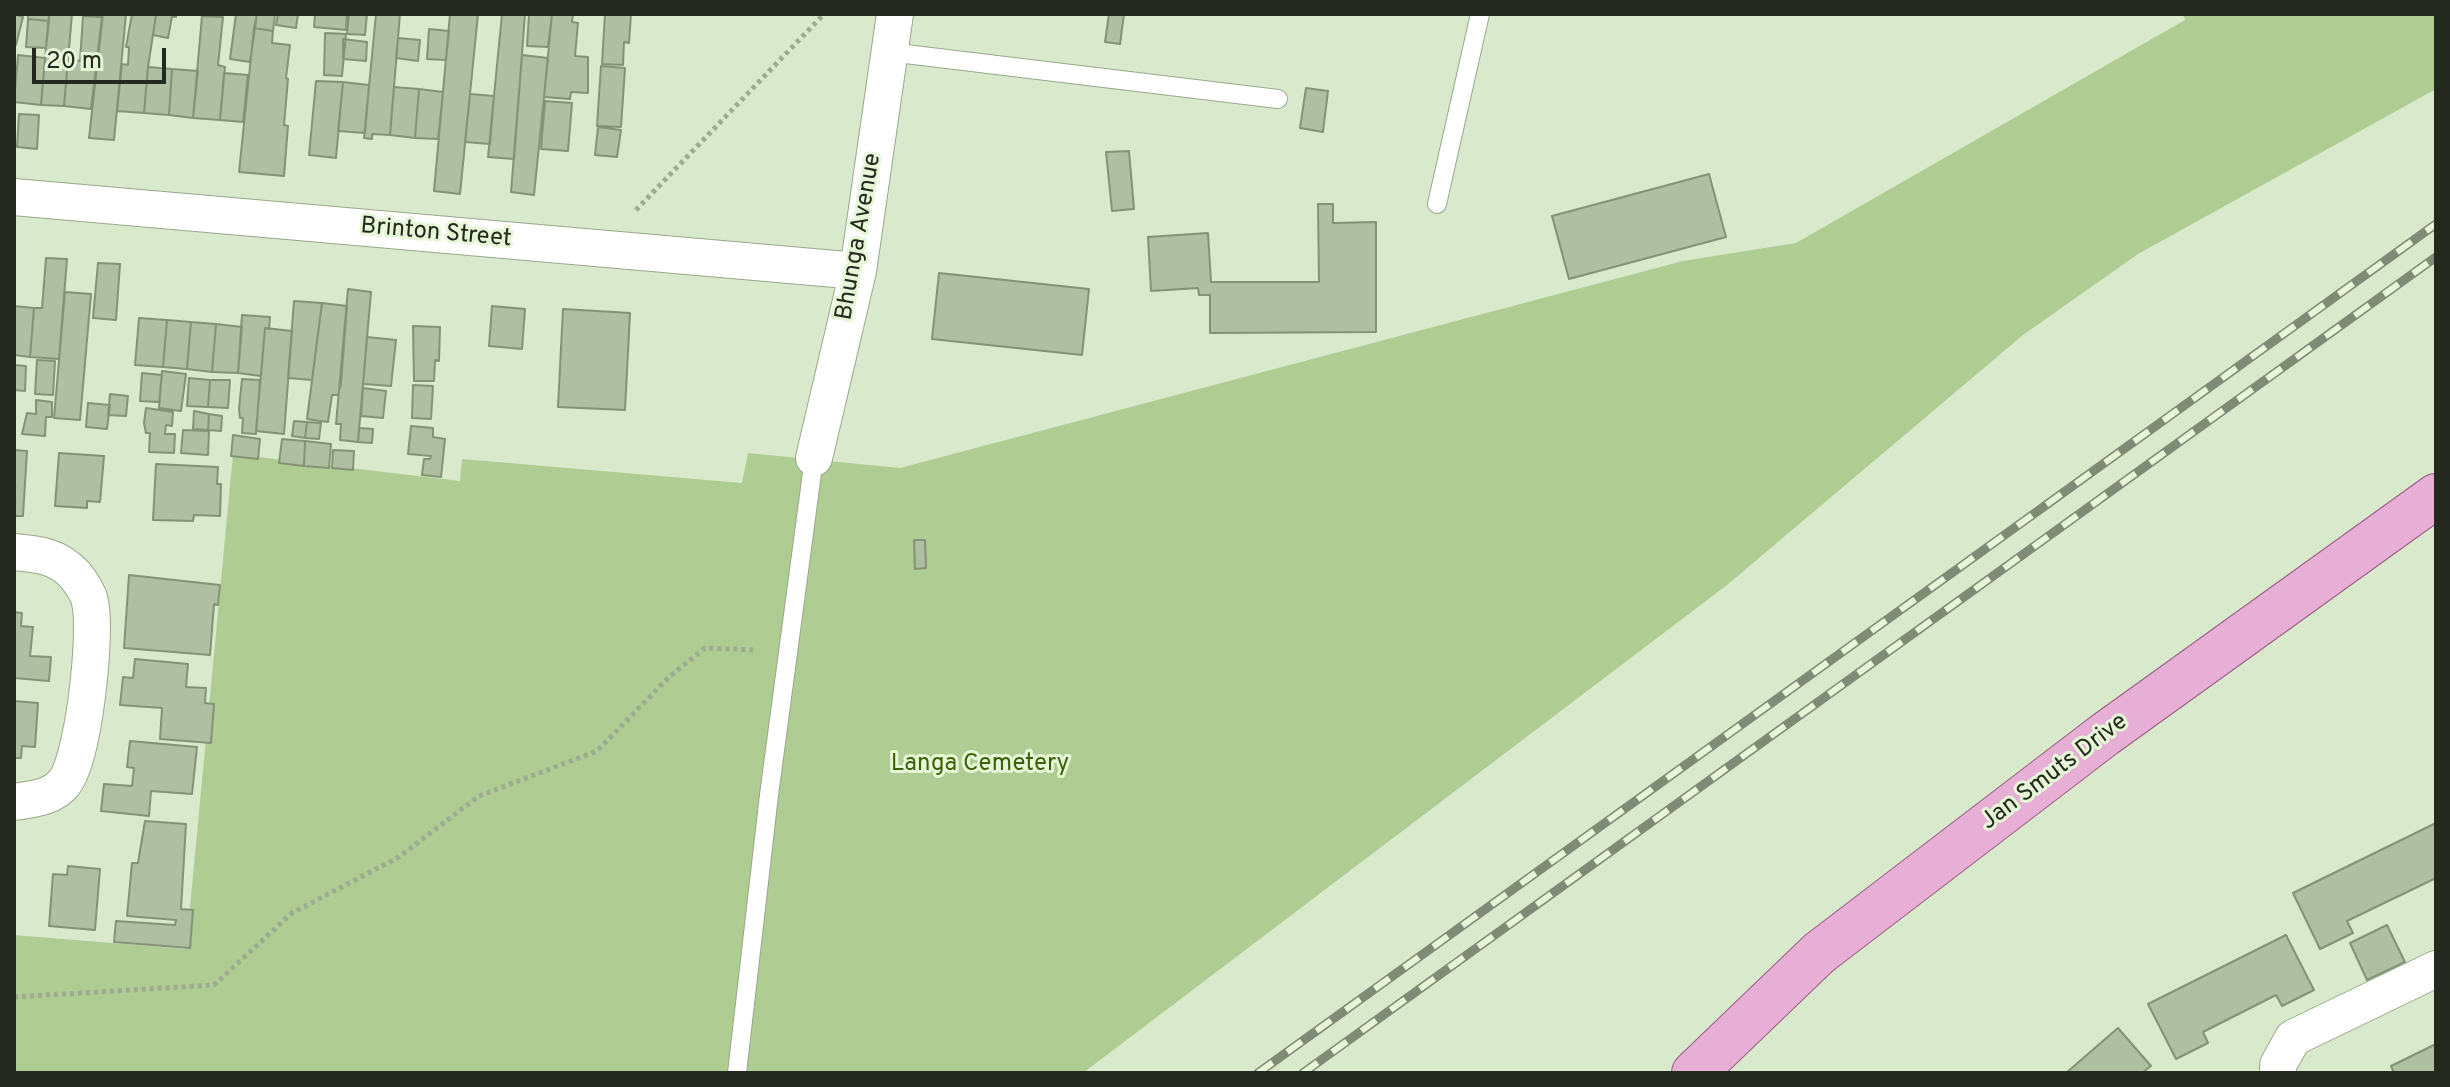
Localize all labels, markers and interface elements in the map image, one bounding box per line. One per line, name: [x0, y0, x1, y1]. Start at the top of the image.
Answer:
scale bar: [36, 32, 170, 82]
text: 20 m: [46, 47, 102, 77]
street label: Bhunga Avenue: [831, 151, 889, 323]
street label: Brinton Street: [359, 213, 513, 255]
street label: Jan Smuts Drive: [1976, 709, 2134, 837]
park label: Langa Cemetery: [891, 751, 1069, 779]

